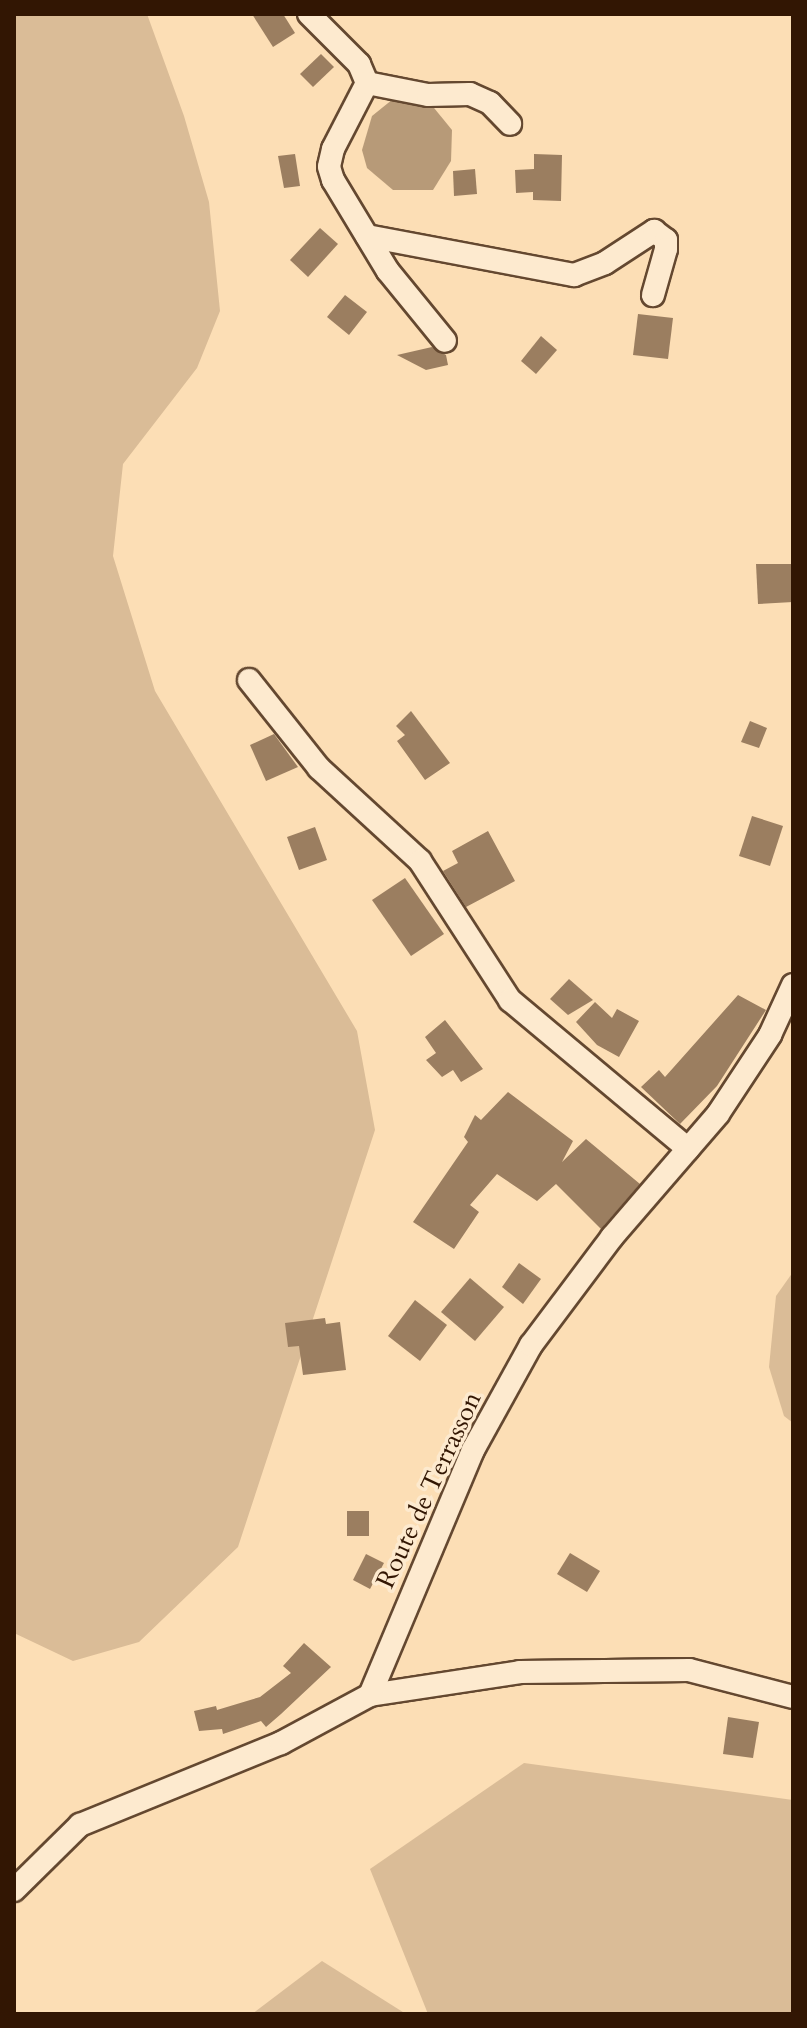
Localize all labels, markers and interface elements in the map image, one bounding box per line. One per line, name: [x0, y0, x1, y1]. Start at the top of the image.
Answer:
street label: Route de Terrasson: [370, 1387, 488, 1593]

